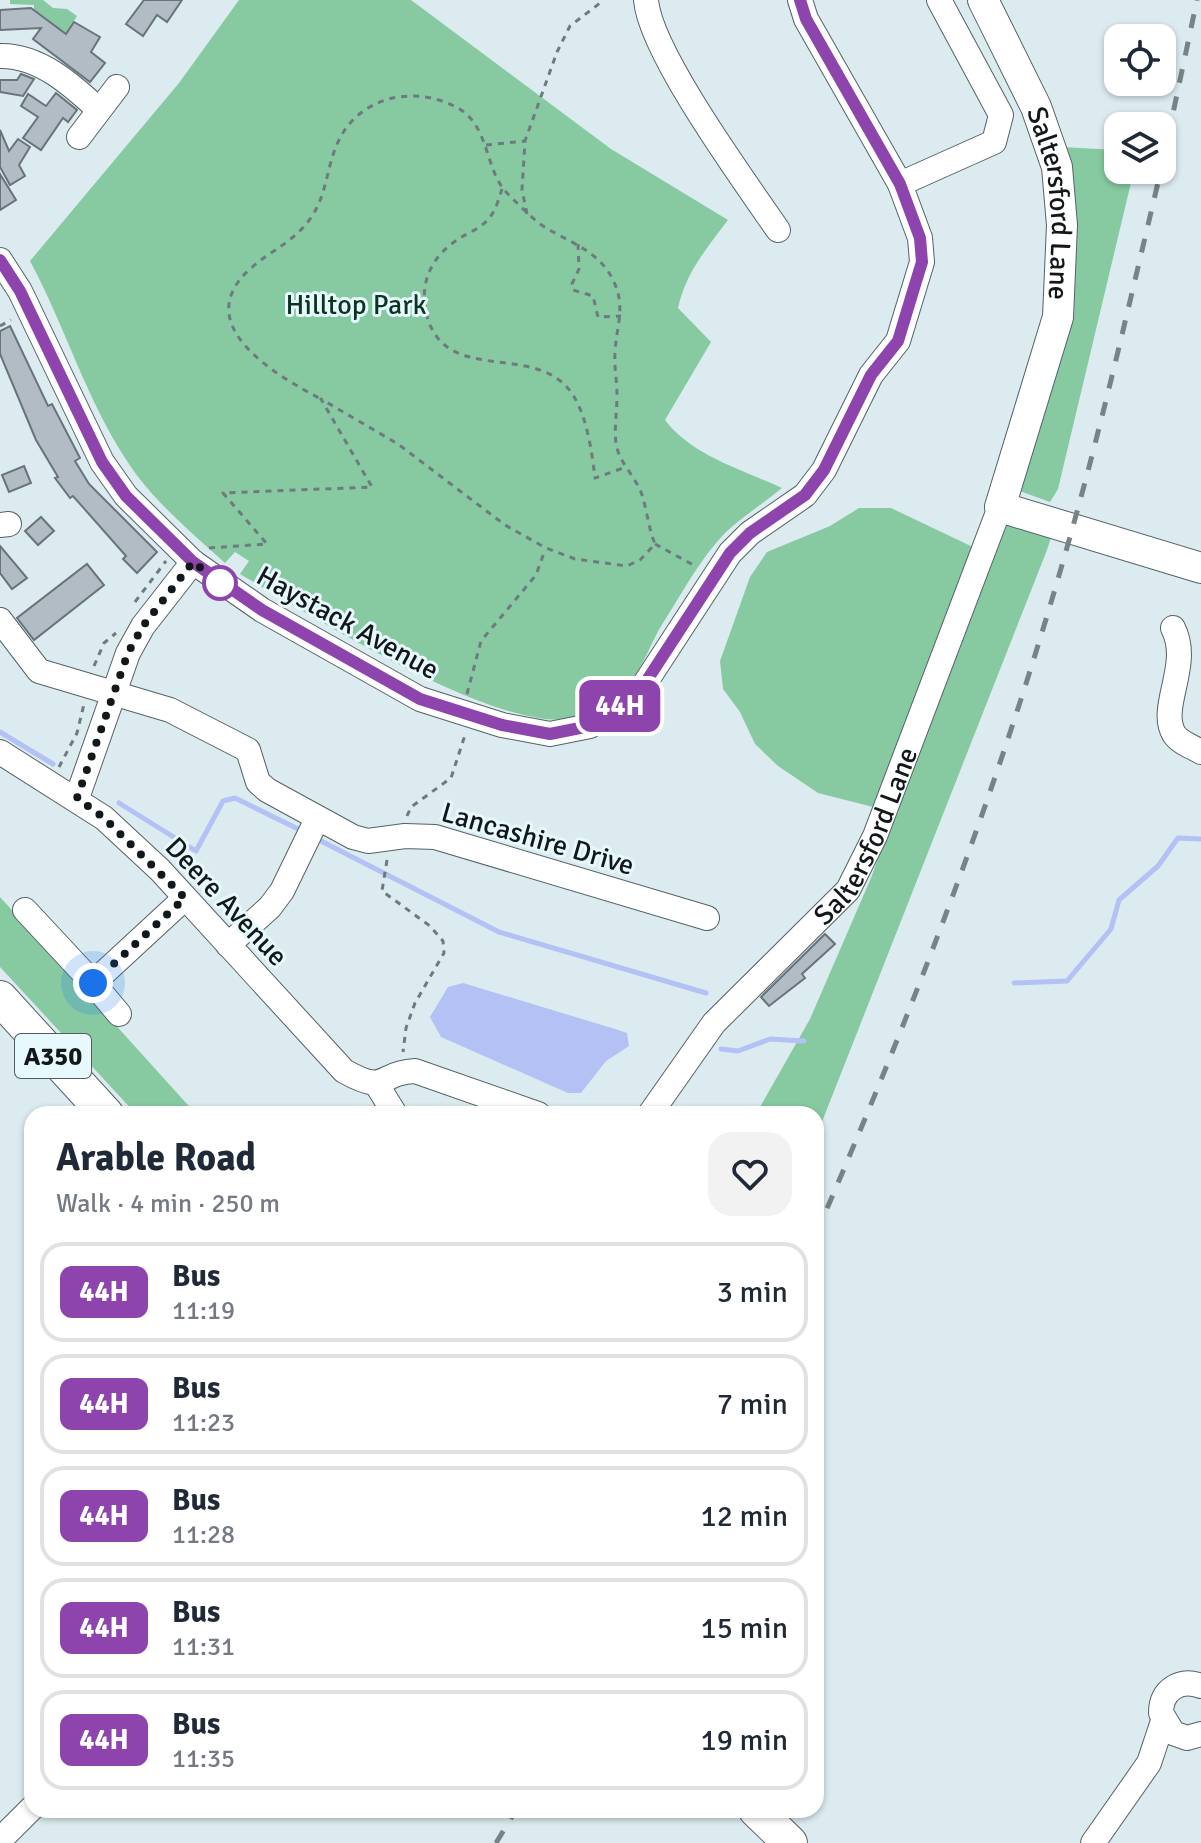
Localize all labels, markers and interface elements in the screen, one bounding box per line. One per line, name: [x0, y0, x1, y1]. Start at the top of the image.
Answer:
map controls: [1104, 24, 1176, 184]
button: locate: [1104, 24, 1176, 96]
street label: Saltersford Lane: [1019, 102, 1078, 301]
button: layers: [1104, 112, 1176, 184]
park label: Hilltop Park: [285, 288, 427, 322]
street label: Haystack Avenue: [251, 559, 445, 687]
unlabelled marker: [203, 566, 237, 600]
line badge: 44H: [574, 680, 666, 732]
text: 44H: [595, 689, 645, 723]
street label: Saltersford Lane: [807, 743, 925, 932]
street label: Lancashire Drive: [437, 795, 638, 883]
street label: Deere Avenue: [158, 830, 295, 973]
your location: [73, 963, 113, 1003]
road number: A350: [15, 1034, 91, 1078]
button: heart: [708, 1132, 792, 1216]
text: Arable Road: [56, 1134, 256, 1181]
text: Walk · 4 min · 250 m: [56, 1188, 280, 1220]
text: Bus: [172, 1258, 220, 1295]
text: 3 min: [717, 1274, 788, 1311]
text: 44H: [79, 1275, 129, 1309]
text: 11:19: [172, 1295, 235, 1327]
text: Bus: [172, 1370, 220, 1407]
text: 7 min: [717, 1386, 788, 1423]
text: 44H: [79, 1387, 129, 1421]
text: 11:23: [172, 1407, 235, 1439]
text: Bus: [172, 1482, 220, 1519]
text: 12 min: [701, 1498, 788, 1535]
text: 44H: [79, 1499, 129, 1533]
text: 11:28: [172, 1519, 235, 1551]
text: Bus: [172, 1594, 220, 1631]
text: 15 min: [701, 1610, 788, 1647]
text: 44H: [79, 1611, 129, 1645]
text: 11:31: [172, 1631, 235, 1663]
text: Bus: [172, 1706, 220, 1743]
text: 19 min: [701, 1722, 788, 1759]
text: 44H: [79, 1723, 129, 1757]
text: 11:35: [172, 1743, 235, 1775]

